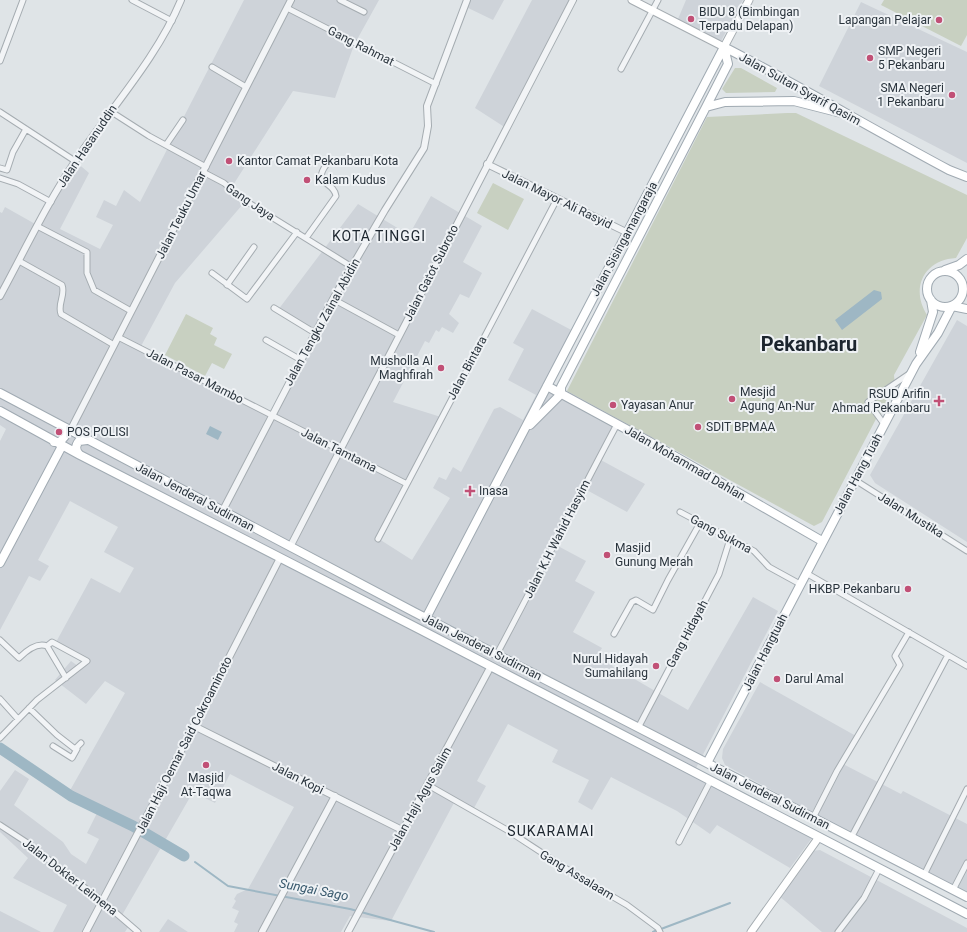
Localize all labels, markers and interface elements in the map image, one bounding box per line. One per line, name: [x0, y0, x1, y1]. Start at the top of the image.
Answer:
place label: BIDU 8 (Bimbingan Terpadu Delapan): [699, 5, 799, 33]
place label: Lapangan Pelajar: [838, 13, 931, 27]
marker: BIDU 8 (Bimbingan Terpadu Delapan): [686, 14, 696, 24]
marker: Lapangan Pelajar: [934, 15, 944, 25]
street label: Gang Rahmat: [325, 23, 397, 69]
place label: SMP Negeri 5 Pekanbaru: [878, 44, 945, 72]
street label: Jalan Sultan Syarif Qasim: [737, 50, 863, 128]
marker: SMP Negeri 5 Pekanbaru: [865, 53, 875, 63]
place label: SMA Negeri 1 Pekanbaru: [877, 81, 944, 109]
marker: SMA Negeri 1 Pekanbaru: [947, 90, 957, 100]
street label: Jalan Hasanuddin: [54, 102, 120, 190]
place label: Kantor Camat Pekanbaru Kota: [237, 154, 398, 168]
marker: Kantor Camat Pekanbaru Kota: [224, 156, 234, 166]
street label: Jalan Mayor Ali Rasyid: [500, 166, 614, 232]
street label: Jalan Teuku Umar: [153, 169, 209, 261]
place label: Kalam Kudus: [315, 173, 386, 187]
marker: Kalam Kudus: [302, 175, 312, 185]
street label: Jalan Sisingamangaraja: [588, 179, 660, 299]
street label: Gang Jaya: [223, 180, 277, 224]
street label: Jalan Gatot Subroto: [401, 222, 461, 324]
district label: KOTA TINGGI: [332, 228, 426, 244]
street label: Jalan Tengku Zainal Abidin: [281, 256, 363, 388]
district label: Pekanbaru: [761, 332, 857, 356]
street label: Jalan Bintara: [444, 334, 490, 402]
street label: Jalan Pasar Mambo: [144, 345, 246, 407]
place label: Musholla Al Maghfirah: [370, 354, 433, 382]
marker: Musholla Al Maghfirah: [436, 363, 446, 373]
place label: Mesjid Agung An-Nur: [740, 385, 815, 413]
place label: RSUD Arifin Ahmad Pekanbaru: [832, 387, 930, 415]
marker: Mesjid Agung An-Nur: [727, 394, 737, 404]
marker: RSUD Arifin Ahmad Pekanbaru: [933, 395, 945, 407]
place label: Yayasan Anur: [621, 398, 694, 412]
marker: Yayasan Anur: [608, 400, 618, 410]
place label: SDIT BPMAA: [706, 420, 775, 434]
marker: SDIT BPMAA: [693, 422, 703, 432]
street label: Jalan Mohammad Dahlan: [622, 423, 748, 503]
place label: POS POLISI: [67, 425, 129, 439]
street label: Jalan Tamtama: [299, 425, 379, 475]
marker: POS POLISI: [54, 427, 64, 437]
street label: Jalan Hang Tuah: [831, 431, 885, 517]
street label: Jalan Jenderal Sudirman: [133, 460, 257, 534]
street label: Jalan K.H Wahid Hasyim: [521, 477, 593, 601]
place label: Inasa: [479, 484, 508, 498]
marker: Inasa: [464, 485, 476, 497]
street label: Jalan Mustika: [876, 489, 946, 541]
street label: Gang Sukma: [688, 512, 754, 556]
place label: Masjid Gunung Merah: [615, 541, 693, 569]
marker: Masjid Gunung Merah: [602, 550, 612, 560]
place label: HKBP Pekanbaru: [809, 582, 900, 596]
marker: HKBP Pekanbaru: [903, 584, 913, 594]
street label: Gang Hidayah: [663, 598, 711, 670]
street label: Jalan Jenderal Sudirman: [420, 611, 544, 683]
street label: Jalan Hangtuah: [740, 611, 790, 693]
place label: Nurul Hidayah Sumahilang: [573, 652, 648, 680]
street label: Jalan Haji Oemar Said Cokroaminoto: [133, 654, 235, 836]
marker: Nurul Hidayah Sumahilang: [651, 661, 661, 671]
place label: Darul Amal: [785, 672, 844, 686]
marker: Darul Amal: [772, 674, 782, 684]
street label: Jalan Haji Agus Salim: [386, 745, 454, 853]
street label: Jalan Kopi: [270, 759, 326, 797]
marker: Masjid At-Taqwa: [201, 760, 211, 770]
street label: Jalan Jenderal Sudirman: [708, 760, 832, 832]
place label: Masjid At-Taqwa: [181, 771, 231, 799]
district label: SUKARAMAI: [507, 823, 595, 839]
street label: Jalan Dokter Leimena: [20, 836, 120, 918]
street label: Gang Assalaam: [537, 847, 617, 903]
water label: Sungai Sago: [278, 875, 350, 904]

